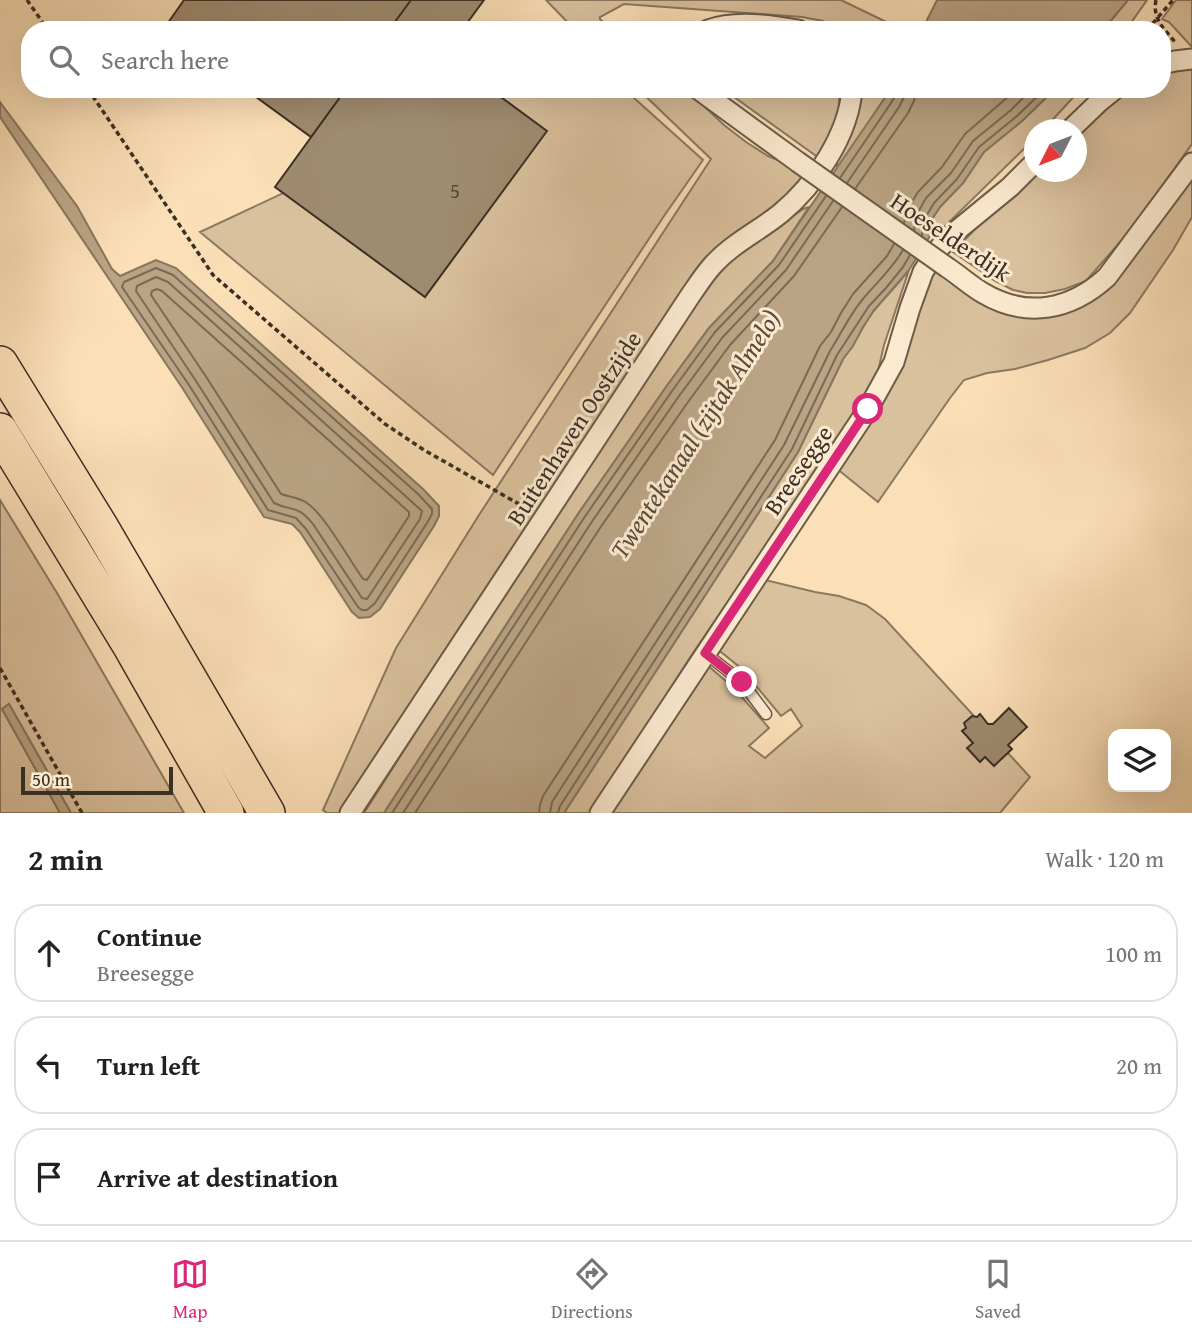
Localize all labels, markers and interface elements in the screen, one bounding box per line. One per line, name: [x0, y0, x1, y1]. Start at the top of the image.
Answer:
search box: [21, 21, 1171, 98]
text: Search here: [101, 40, 229, 79]
icon: search: [45, 41, 83, 79]
north arrow: [1024, 119, 1087, 182]
house number: 5: [450, 175, 460, 206]
street label: Hoeselderdijk: [884, 184, 1019, 291]
water label: Twentekanaal (zijtak Almelo): [600, 302, 790, 566]
street label: Buitenhaven Oostzijde: [498, 324, 650, 532]
route start: [852, 393, 883, 424]
street label: Breesegge: [755, 418, 841, 522]
route end: [726, 666, 757, 697]
map controls: [1108, 729, 1171, 792]
button: layers: [1108, 729, 1171, 792]
scale bar: [21, 764, 173, 796]
text: 50 m: [32, 765, 70, 793]
text: 2 min: [28, 837, 103, 881]
text: Walk · 120 m: [1045, 842, 1164, 875]
text: Continue: [97, 917, 202, 956]
icon: ahead: [30, 934, 68, 972]
text: 100 m: [1105, 937, 1162, 970]
text: Breesegge: [97, 956, 194, 989]
icon: left: [30, 1046, 68, 1084]
text: Turn left: [97, 1046, 200, 1085]
text: 20 m: [1116, 1049, 1162, 1082]
icon: arrive: [30, 1158, 68, 1196]
text: Arrive at destination: [97, 1158, 338, 1197]
tab: Map: [171, 1255, 209, 1325]
tab: Directions: [551, 1255, 633, 1325]
tab: Saved: [975, 1255, 1021, 1325]

